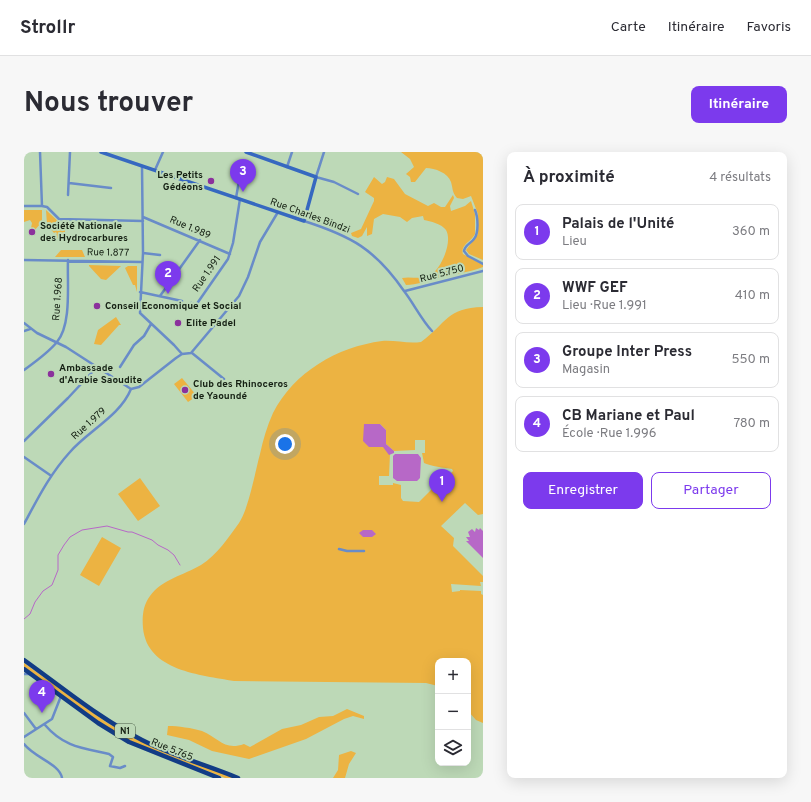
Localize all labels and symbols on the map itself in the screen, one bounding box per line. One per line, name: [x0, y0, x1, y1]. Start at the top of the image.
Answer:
pin: 3: [230, 159, 256, 192]
place label: Les Petits Gédéons: [157, 169, 203, 194]
marker: Les Petits Gédéons: [206, 176, 216, 186]
street label: Rue Charles Bindzi: [268, 195, 352, 237]
street label: Rue 1.989: [167, 214, 213, 243]
place label: Société Nationale des Hydrocarbures: [40, 220, 128, 245]
marker: Société Nationale des Hydrocarbures: [27, 227, 37, 237]
street label: Rue 1.877: [87, 246, 129, 260]
street label: Rue 1.991: [190, 253, 224, 295]
pin: 2: [155, 261, 181, 294]
street label: Rue 5.750: [419, 262, 465, 286]
street label: Rue 1.968: [50, 277, 66, 321]
place label: Conseil Economique et Social: [105, 300, 242, 313]
marker: Conseil Economique et Social: [92, 301, 102, 311]
place label: Elite Padel: [186, 317, 236, 330]
marker: Elite Padel: [173, 318, 183, 328]
place label: Ambassade d'Arabie Saoudite: [59, 362, 142, 387]
marker: Ambassade d'Arabie Saoudite: [46, 369, 56, 379]
place label: Club des Rhinoceros de Yaoundé: [193, 378, 288, 403]
marker: Club des Rhinoceros de Yaoundé: [180, 385, 190, 395]
street label: Rue 1.979: [69, 405, 109, 443]
your location: [275, 434, 295, 454]
pin: 1: [429, 469, 455, 502]
pin: 4: [29, 680, 55, 713]
road number: N1: [115, 724, 135, 738]
street label: Rue 5.765: [149, 736, 195, 764]

